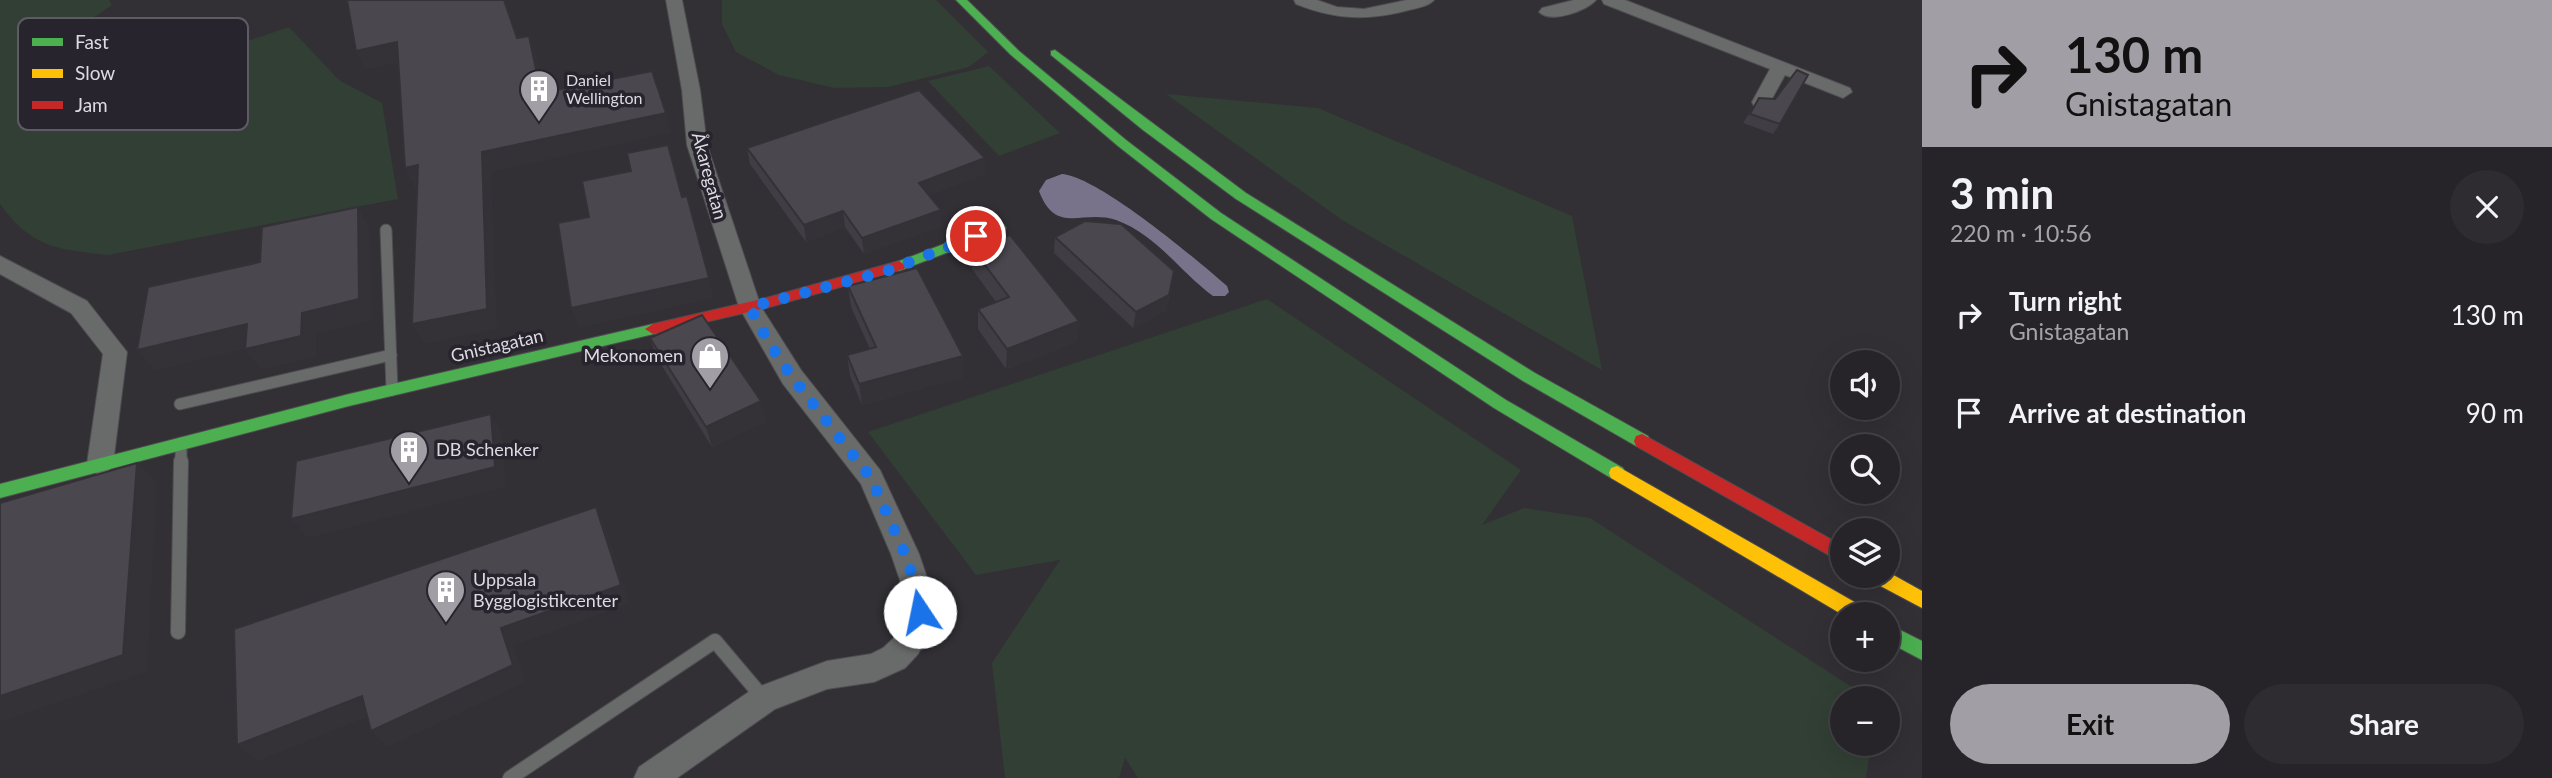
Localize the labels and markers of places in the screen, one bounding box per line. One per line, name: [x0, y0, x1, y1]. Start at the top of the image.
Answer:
building icon: Daniel Wellington: [518, 68, 560, 123]
place label: Daniel Wellington: [566, 70, 642, 107]
pin: [946, 206, 1006, 266]
shop icon: Mekonomen: [689, 335, 731, 390]
place label: Mekonomen: [584, 344, 683, 366]
building icon: DB Schenker: [388, 429, 430, 484]
place label: DB Schenker: [436, 438, 539, 460]
place label: Uppsala Bygglogistikcenter: [473, 568, 619, 611]
building icon: Uppsala Bygglogistikcenter: [425, 569, 467, 624]

